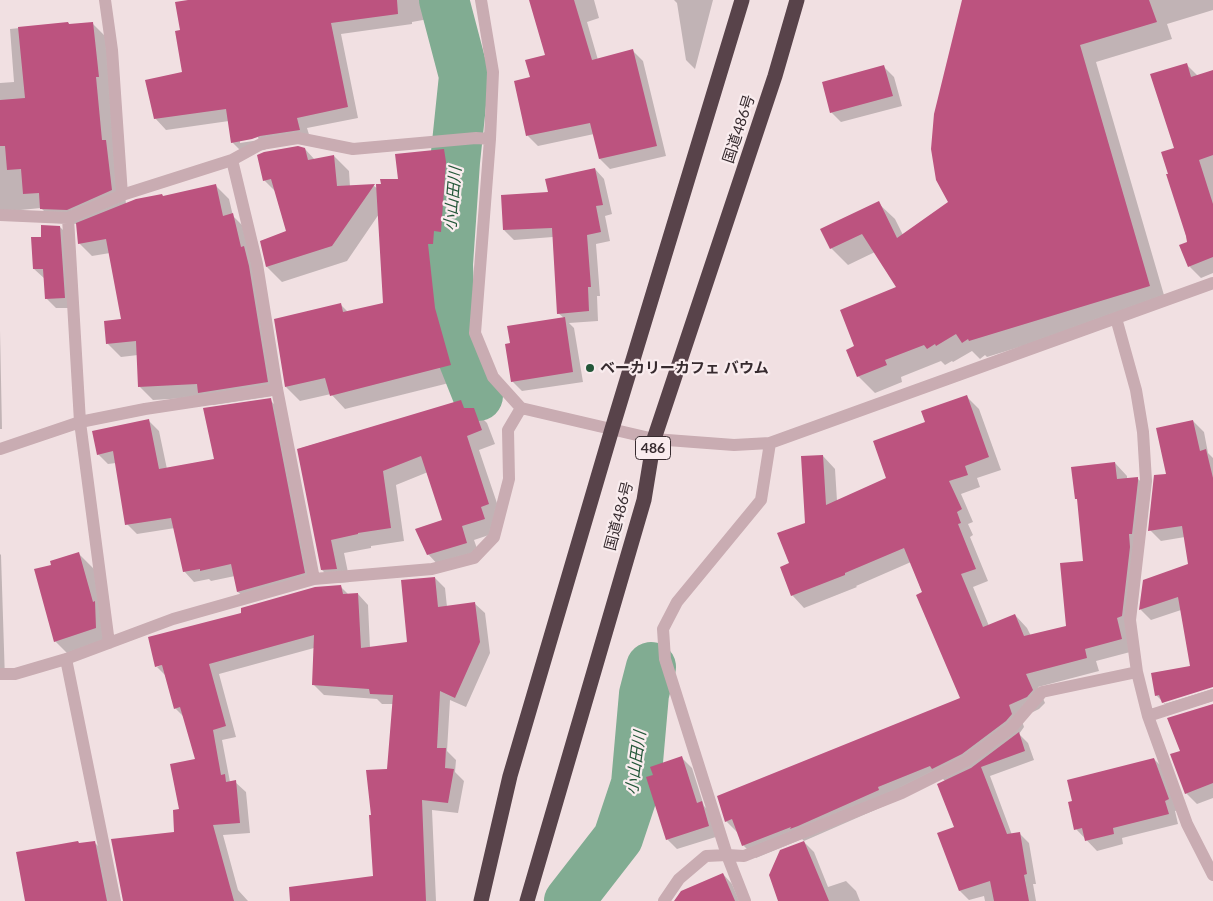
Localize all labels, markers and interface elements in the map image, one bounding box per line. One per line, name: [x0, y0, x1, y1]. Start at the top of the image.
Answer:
street label: 国道486号: [719, 92, 759, 166]
water label: 小山田川: [441, 166, 465, 232]
place label: ベーカリーカフェ バウム: [600, 359, 769, 377]
marker: ベーカリーカフェ バウム: [584, 362, 596, 374]
road number: 486: [636, 436, 670, 459]
street label: 国道486号: [601, 479, 637, 553]
water label: 小山田川: [622, 730, 650, 796]

